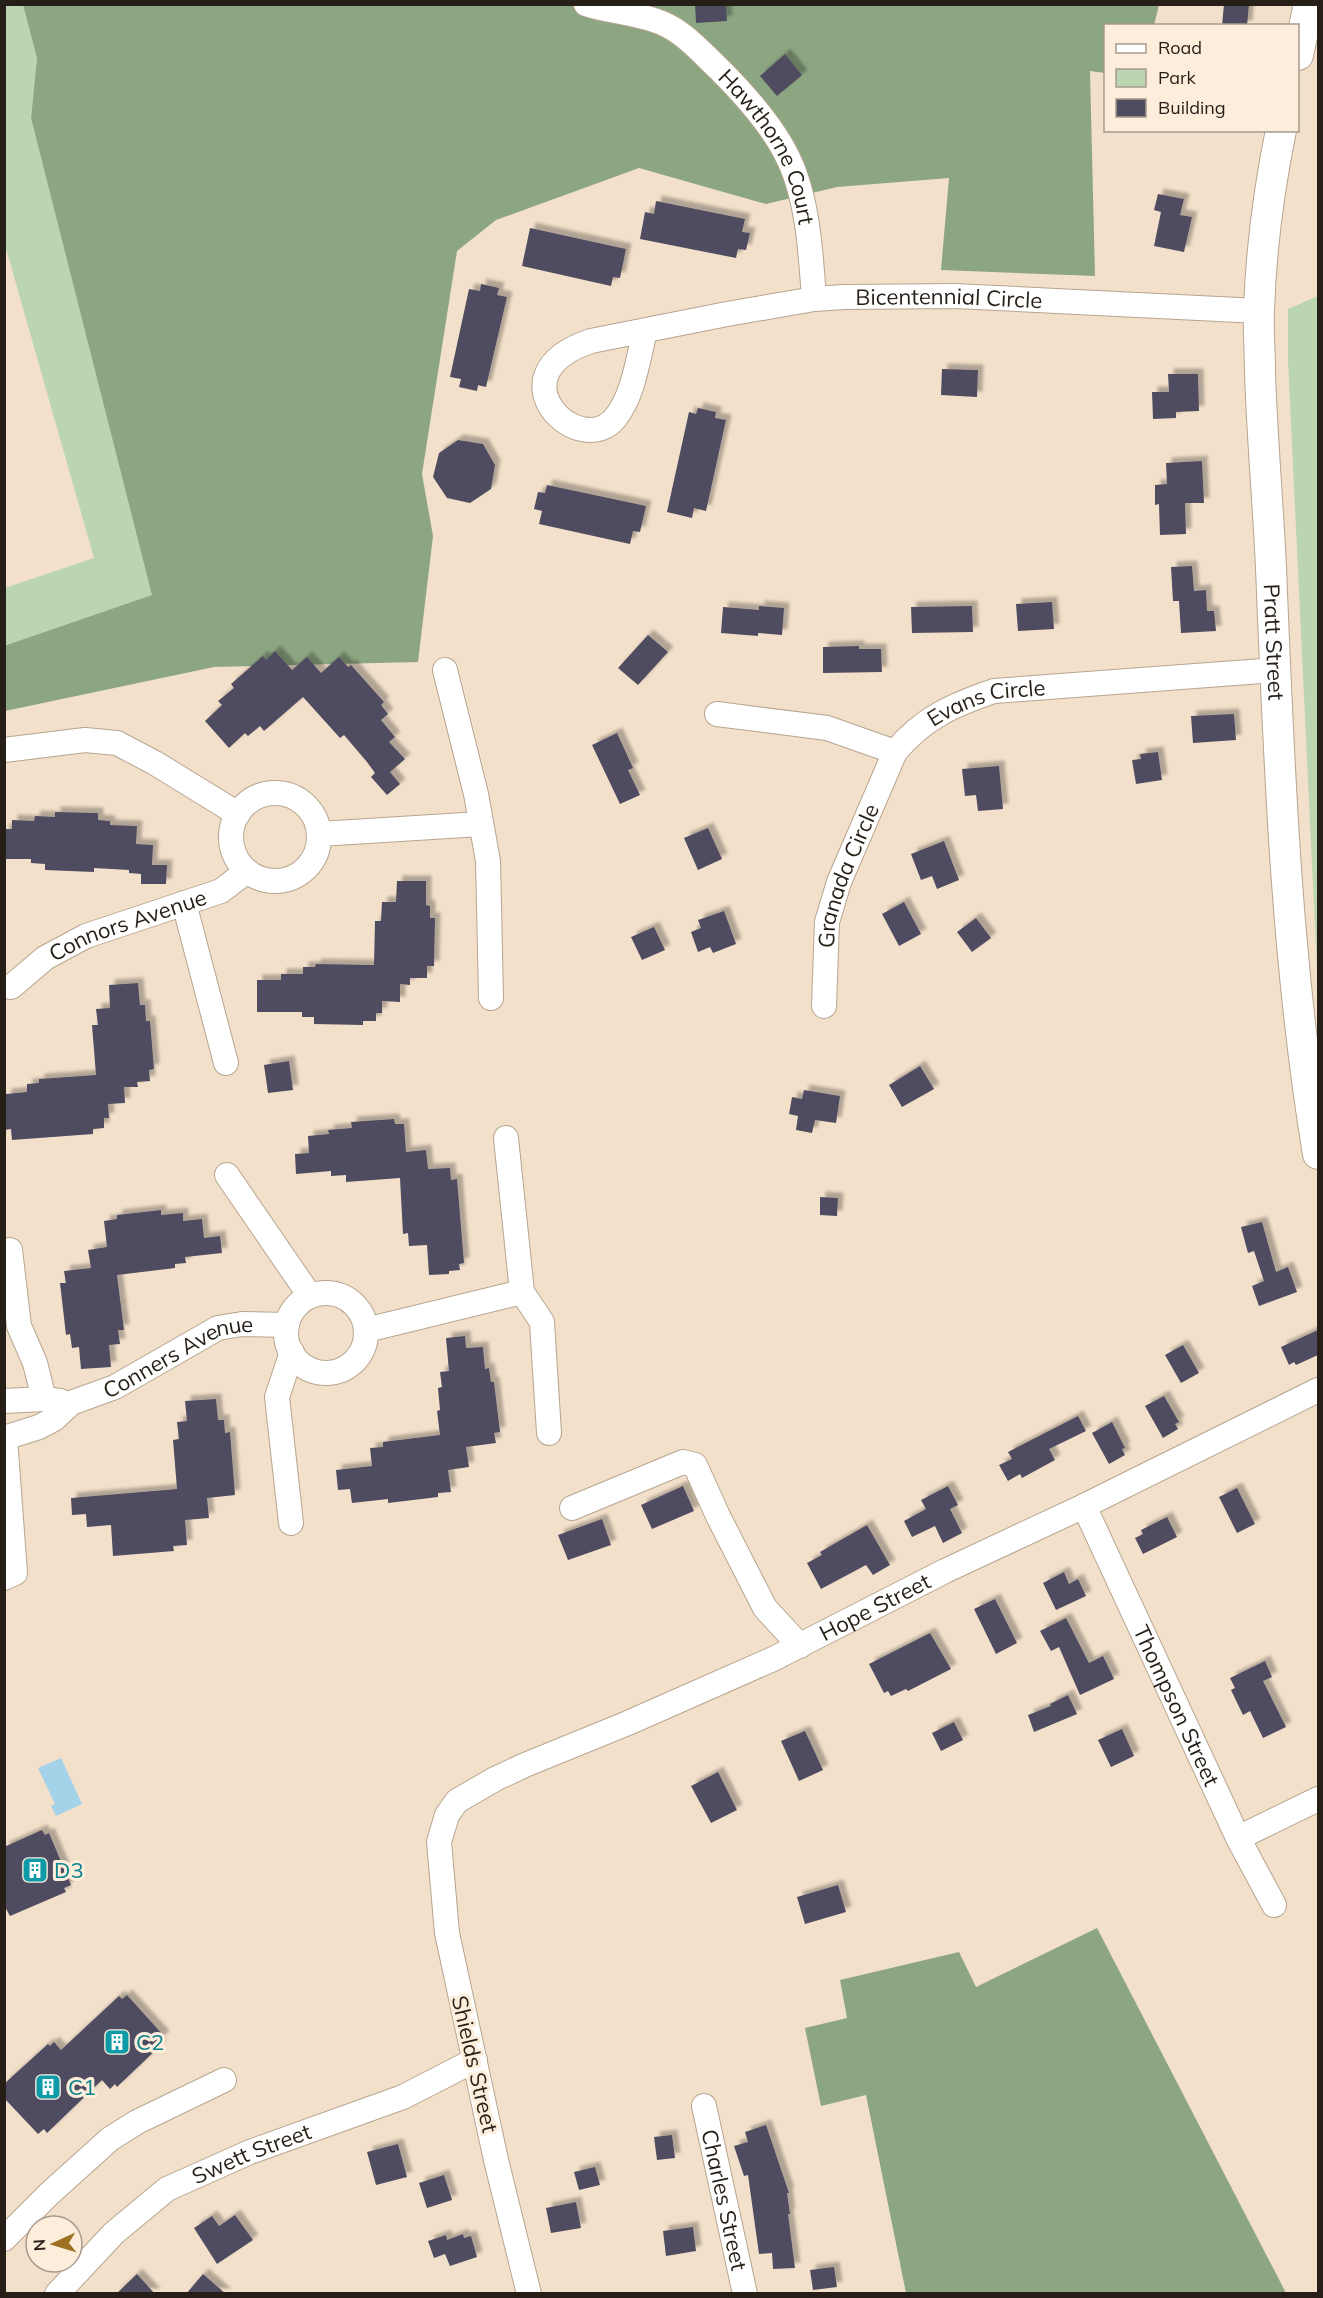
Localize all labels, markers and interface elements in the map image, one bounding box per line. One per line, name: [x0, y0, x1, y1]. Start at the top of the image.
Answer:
legend: [1104, 24, 1299, 132]
text: Road: [1158, 36, 1202, 59]
street label: Hawthorne Court: [713, 63, 821, 227]
text: Park: [1158, 66, 1197, 89]
text: Building: [1158, 96, 1226, 119]
street label: Bicentennial Circle: [855, 282, 1043, 314]
street label: Pratt Street: [1258, 583, 1291, 701]
street label: Evans Circle: [922, 673, 1046, 732]
street label: Granada Circle: [812, 799, 885, 948]
street label: Connors Avenue: [44, 883, 210, 967]
street label: Conners Avenue: [99, 1310, 253, 1404]
street label: Hope Street: [814, 1567, 935, 1647]
street label: Thompson Street: [1127, 1621, 1226, 1791]
building icon: D3: [20, 1855, 50, 1885]
place label: D3: [54, 1856, 84, 1884]
street label: Shields Street: [446, 1993, 504, 2136]
building icon: C2: [102, 2027, 132, 2057]
place label: C2: [136, 2028, 164, 2056]
building icon: C1: [33, 2072, 63, 2102]
place label: C1: [68, 2073, 96, 2101]
street label: Swett Street: [187, 2117, 315, 2190]
street label: Charles Street: [695, 2126, 754, 2273]
north arrow: [24, 2214, 84, 2274]
text: N: [29, 2238, 49, 2252]

